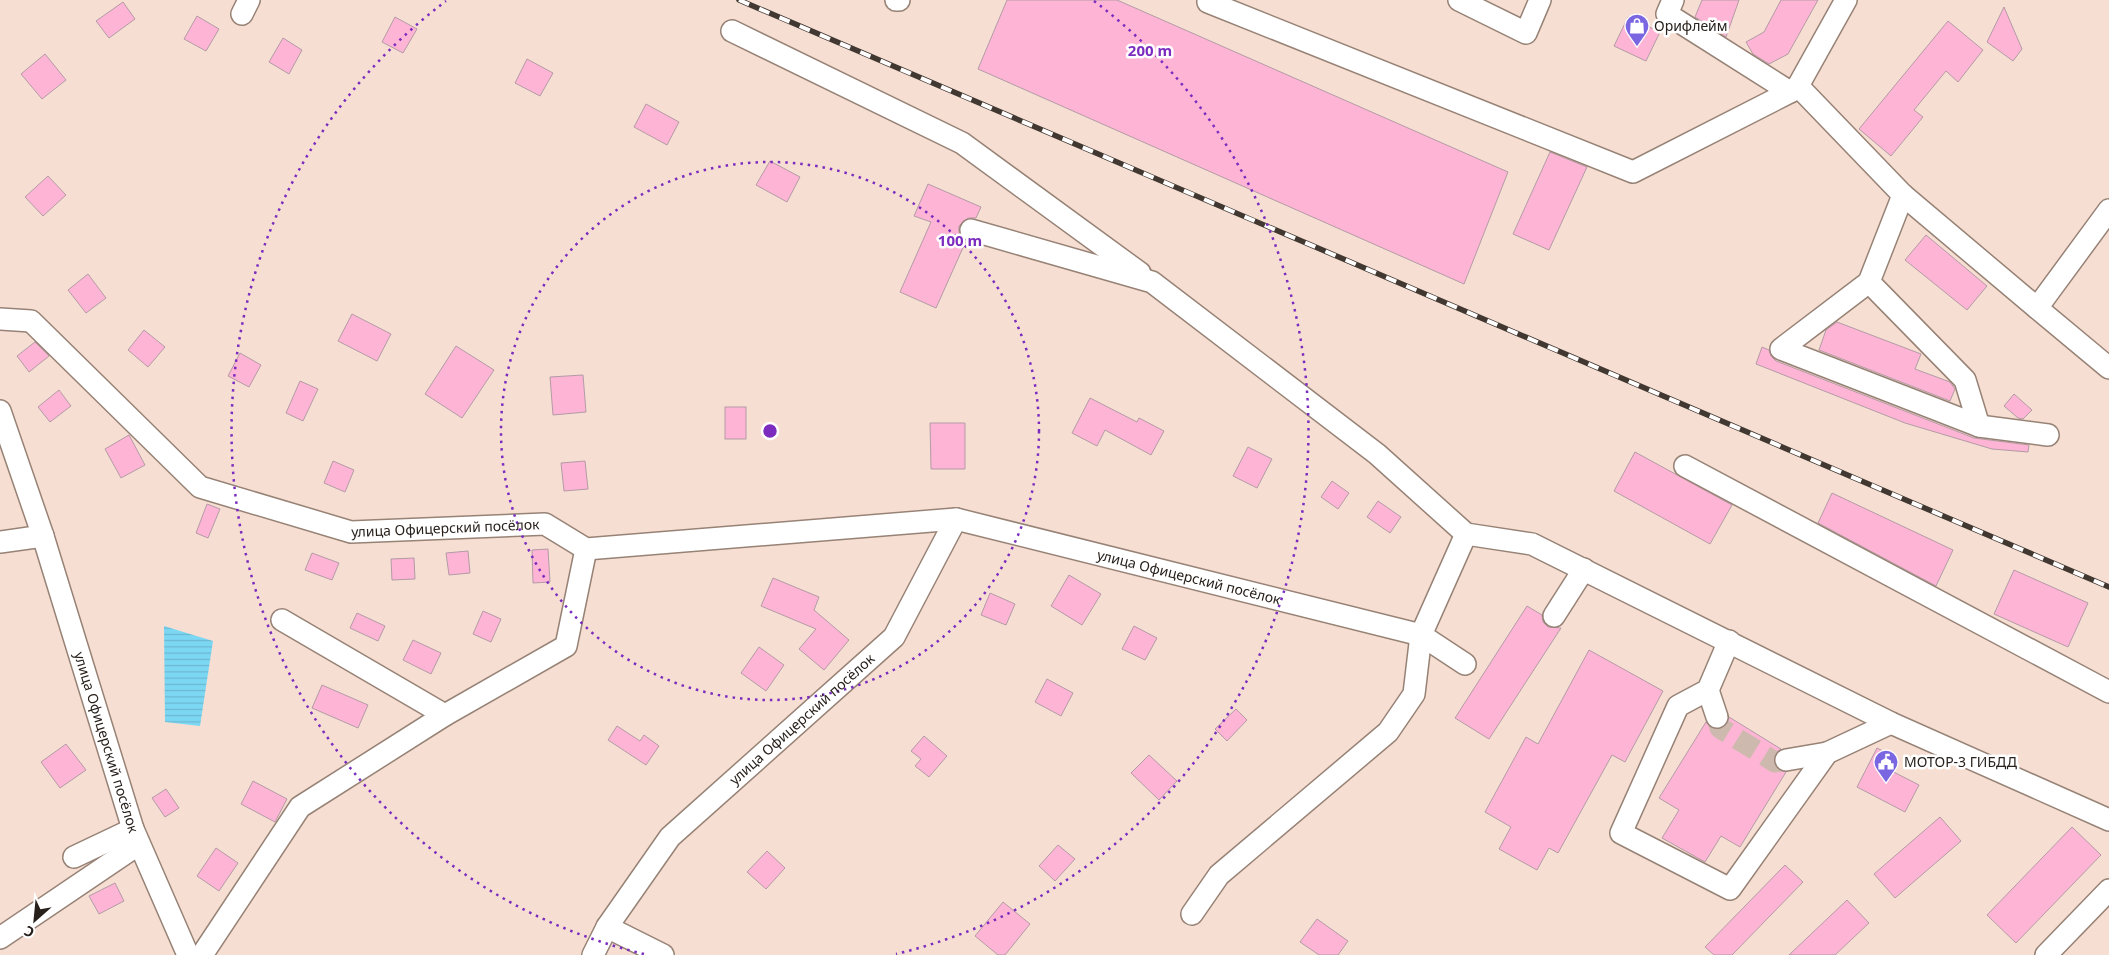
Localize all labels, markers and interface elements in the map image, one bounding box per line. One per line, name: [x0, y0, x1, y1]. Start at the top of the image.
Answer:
shop icon: Орифлейм: [1624, 13, 1650, 47]
place label: Орифлейм: [1654, 16, 1728, 35]
text: 200 m: [1128, 40, 1172, 60]
text: 100 m: [938, 230, 982, 250]
centre of rings: [761, 422, 779, 440]
street label: улица Офицерский посёлок: [351, 514, 541, 541]
street label: улица Офицерский посёлок: [1095, 545, 1283, 609]
street label: улица Офицерский посёлок: [70, 649, 144, 836]
street label: улица Офицерский посёлок: [725, 649, 879, 789]
public building icon: МОТОР-3 ГИБДД: [1873, 749, 1899, 783]
place label: МОТОР-3 ГИБДД: [1904, 752, 2018, 771]
north arrow: [10, 895, 60, 945]
text: С: [21, 922, 37, 943]

